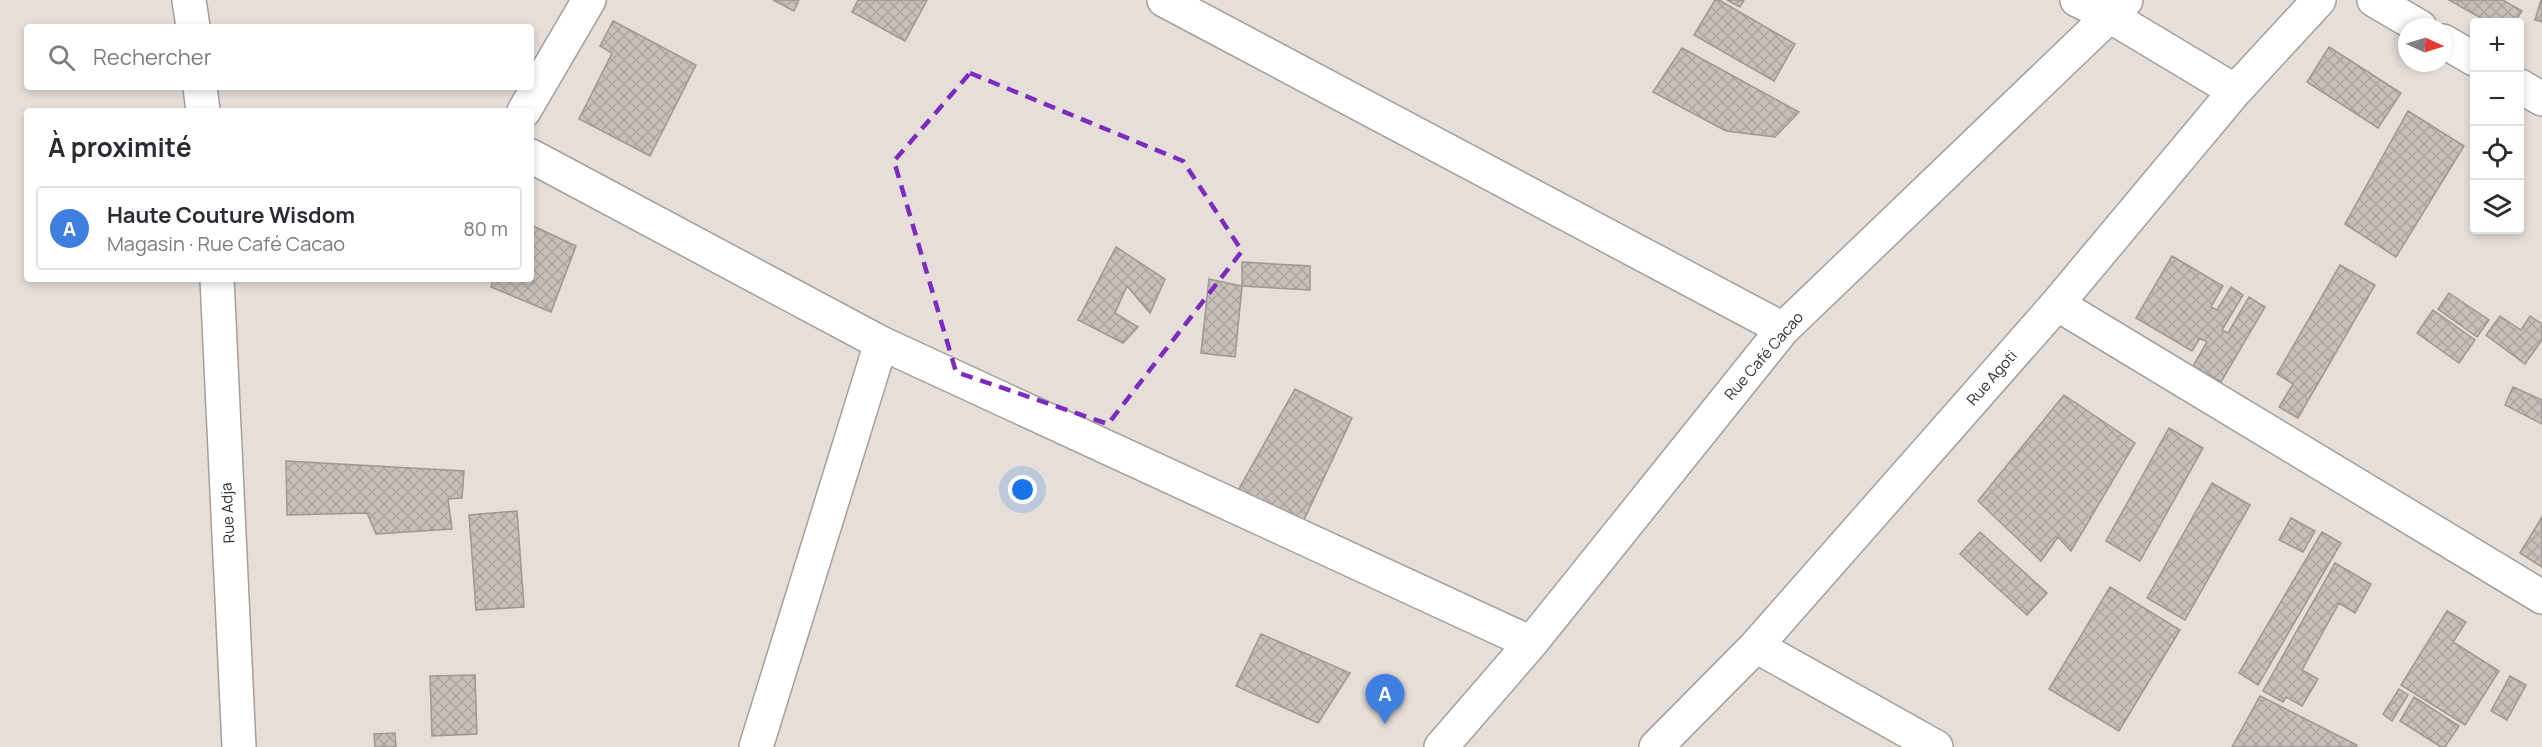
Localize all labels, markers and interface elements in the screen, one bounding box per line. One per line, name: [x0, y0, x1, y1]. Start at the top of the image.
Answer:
north arrow: [2398, 18, 2452, 72]
map controls: [2470, 18, 2524, 234]
button: +: [2470, 18, 2524, 72]
search box: [24, 24, 534, 90]
icon: search: [45, 41, 78, 74]
text: Rechercher: [93, 42, 212, 72]
button: −: [2470, 72, 2524, 126]
button: locate: [2470, 126, 2524, 180]
text: À proximité: [48, 129, 192, 165]
button: layers: [2470, 180, 2524, 234]
text: Haute Couture Wisdom: [107, 200, 355, 230]
text: A: [63, 215, 76, 242]
text: 80 m: [463, 215, 508, 242]
text: Magasin · Rue Café Cacao: [107, 230, 345, 257]
street label: Rue Café Cacao: [1719, 307, 1808, 404]
street label: Rue Agoti: [1962, 346, 2021, 410]
your location: [1008, 475, 1037, 504]
street label: Rue Adja: [215, 482, 240, 544]
pin: A: [1366, 674, 1404, 724]

